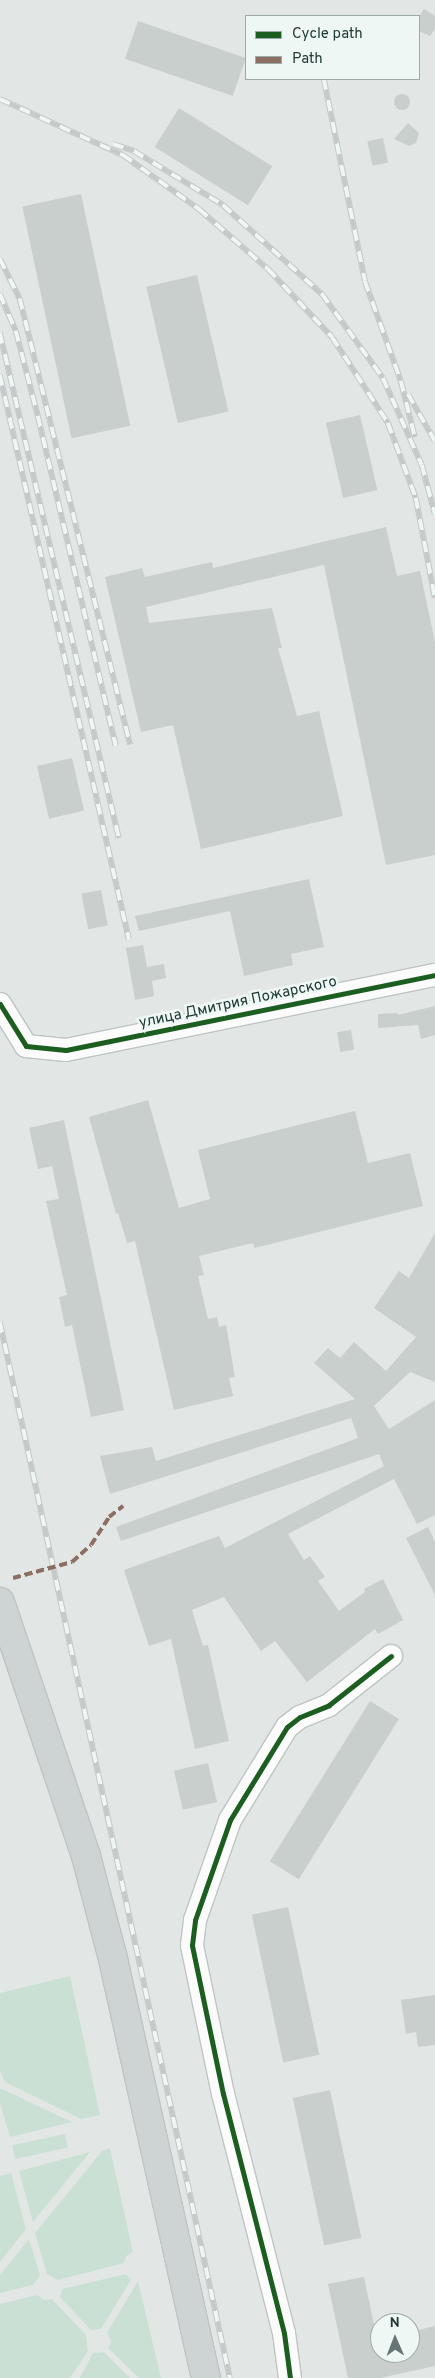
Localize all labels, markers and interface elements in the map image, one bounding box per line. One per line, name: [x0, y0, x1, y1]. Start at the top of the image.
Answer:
legend: [245, 15, 420, 80]
text: Cycle path: [292, 25, 363, 44]
text: Path: [292, 50, 323, 69]
street label: улица Дмитрия Пожарского: [137, 973, 339, 1033]
north arrow: [370, 2313, 420, 2363]
text: N: [390, 2315, 400, 2332]

